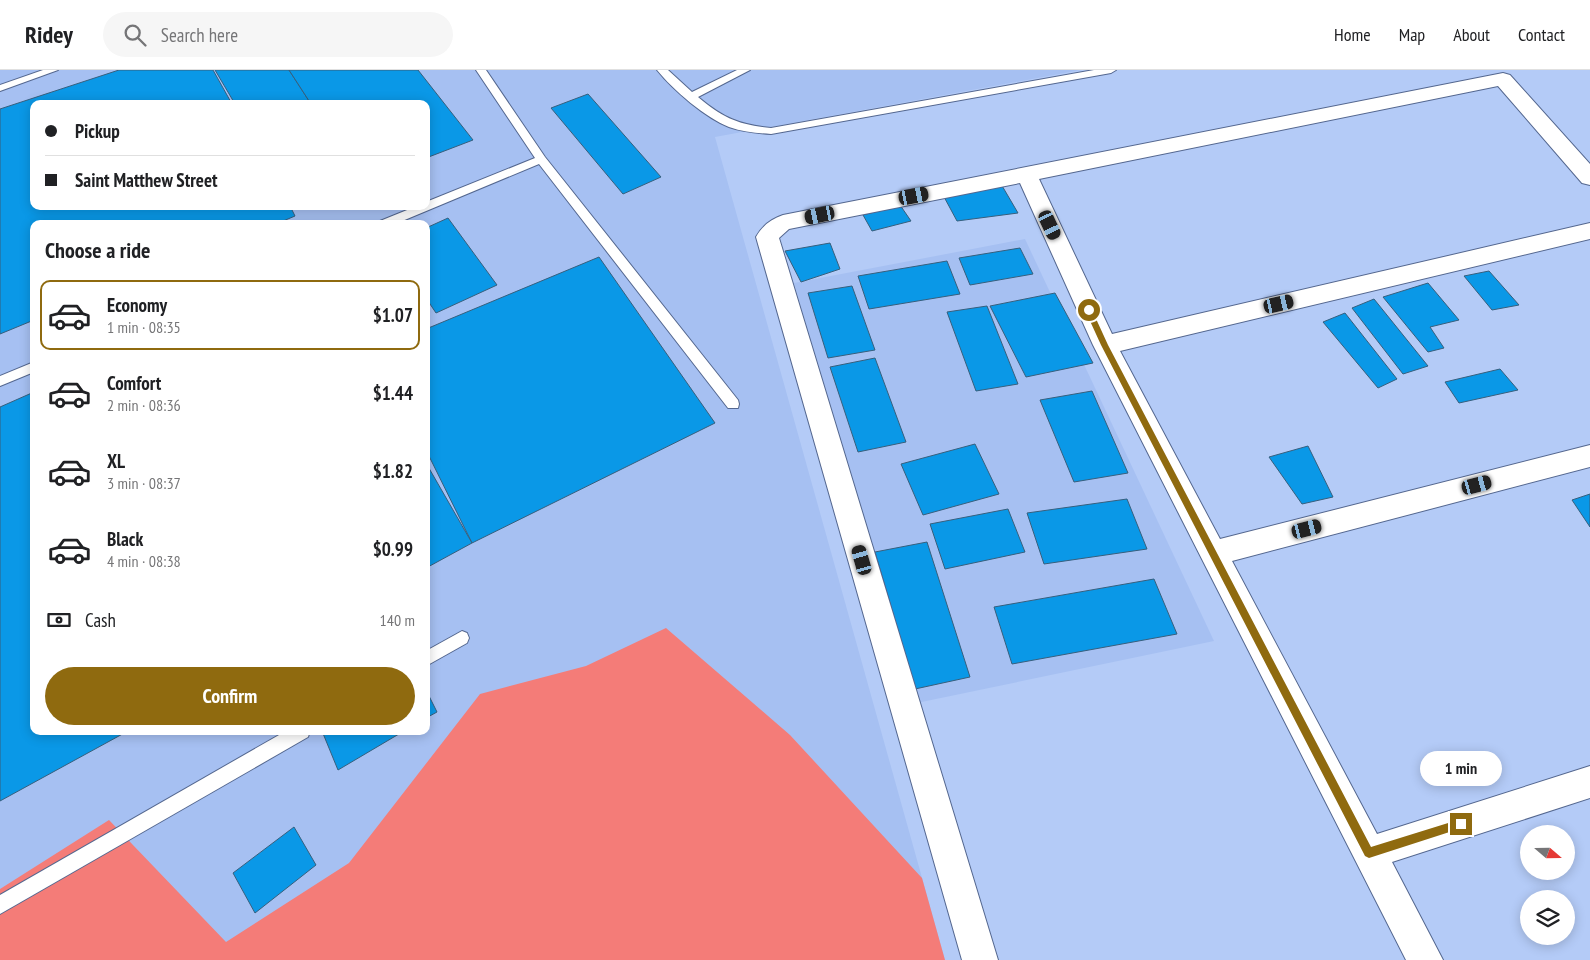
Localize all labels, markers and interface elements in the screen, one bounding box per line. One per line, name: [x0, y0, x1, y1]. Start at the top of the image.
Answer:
search box: [103, 12, 453, 57]
text: Ridey: [25, 19, 73, 50]
icon: search: [121, 21, 149, 49]
text: Search here: [161, 23, 238, 47]
text: Home: [1334, 23, 1371, 46]
text: Map: [1399, 23, 1425, 46]
text: About: [1453, 23, 1490, 46]
text: Contact: [1518, 23, 1565, 46]
text: Pickup: [75, 119, 120, 143]
text: Saint Matthew Street: [75, 168, 218, 192]
car: [897, 186, 930, 206]
car: [803, 205, 836, 225]
car: [1036, 208, 1063, 242]
text: Choose a ride: [45, 236, 150, 264]
icon: car: [47, 293, 92, 338]
text: Economy: [107, 293, 167, 317]
car: [1262, 293, 1295, 315]
route start: [1078, 299, 1100, 321]
text: $1.07: [373, 303, 413, 327]
text: 1 min · 08:35: [107, 317, 181, 337]
icon: car: [47, 371, 92, 416]
text: Comfort: [107, 371, 161, 395]
text: $1.44: [373, 381, 413, 405]
text: 2 min · 08:36: [107, 395, 181, 415]
icon: car: [47, 449, 92, 494]
text: XL: [107, 449, 125, 473]
text: $1.82: [373, 459, 413, 483]
text: 3 min · 08:37: [107, 473, 181, 493]
car: [1460, 474, 1493, 496]
car: [1290, 518, 1323, 540]
icon: car: [47, 527, 92, 572]
text: Black: [107, 527, 143, 551]
text: $0.99: [373, 537, 413, 561]
car: [850, 544, 873, 576]
text: 4 min · 08:38: [107, 551, 181, 571]
icon: cash: [45, 606, 73, 634]
text: Cash: [85, 608, 116, 632]
text: 140 m: [380, 610, 415, 630]
button: Confirm: [45, 667, 415, 725]
callout: 1 min: [1420, 752, 1502, 786]
text: 1 min: [1445, 758, 1477, 778]
route end: [1450, 813, 1472, 835]
north arrow: [1520, 825, 1575, 880]
map controls: [1520, 825, 1575, 945]
button: layers: [1520, 890, 1575, 945]

